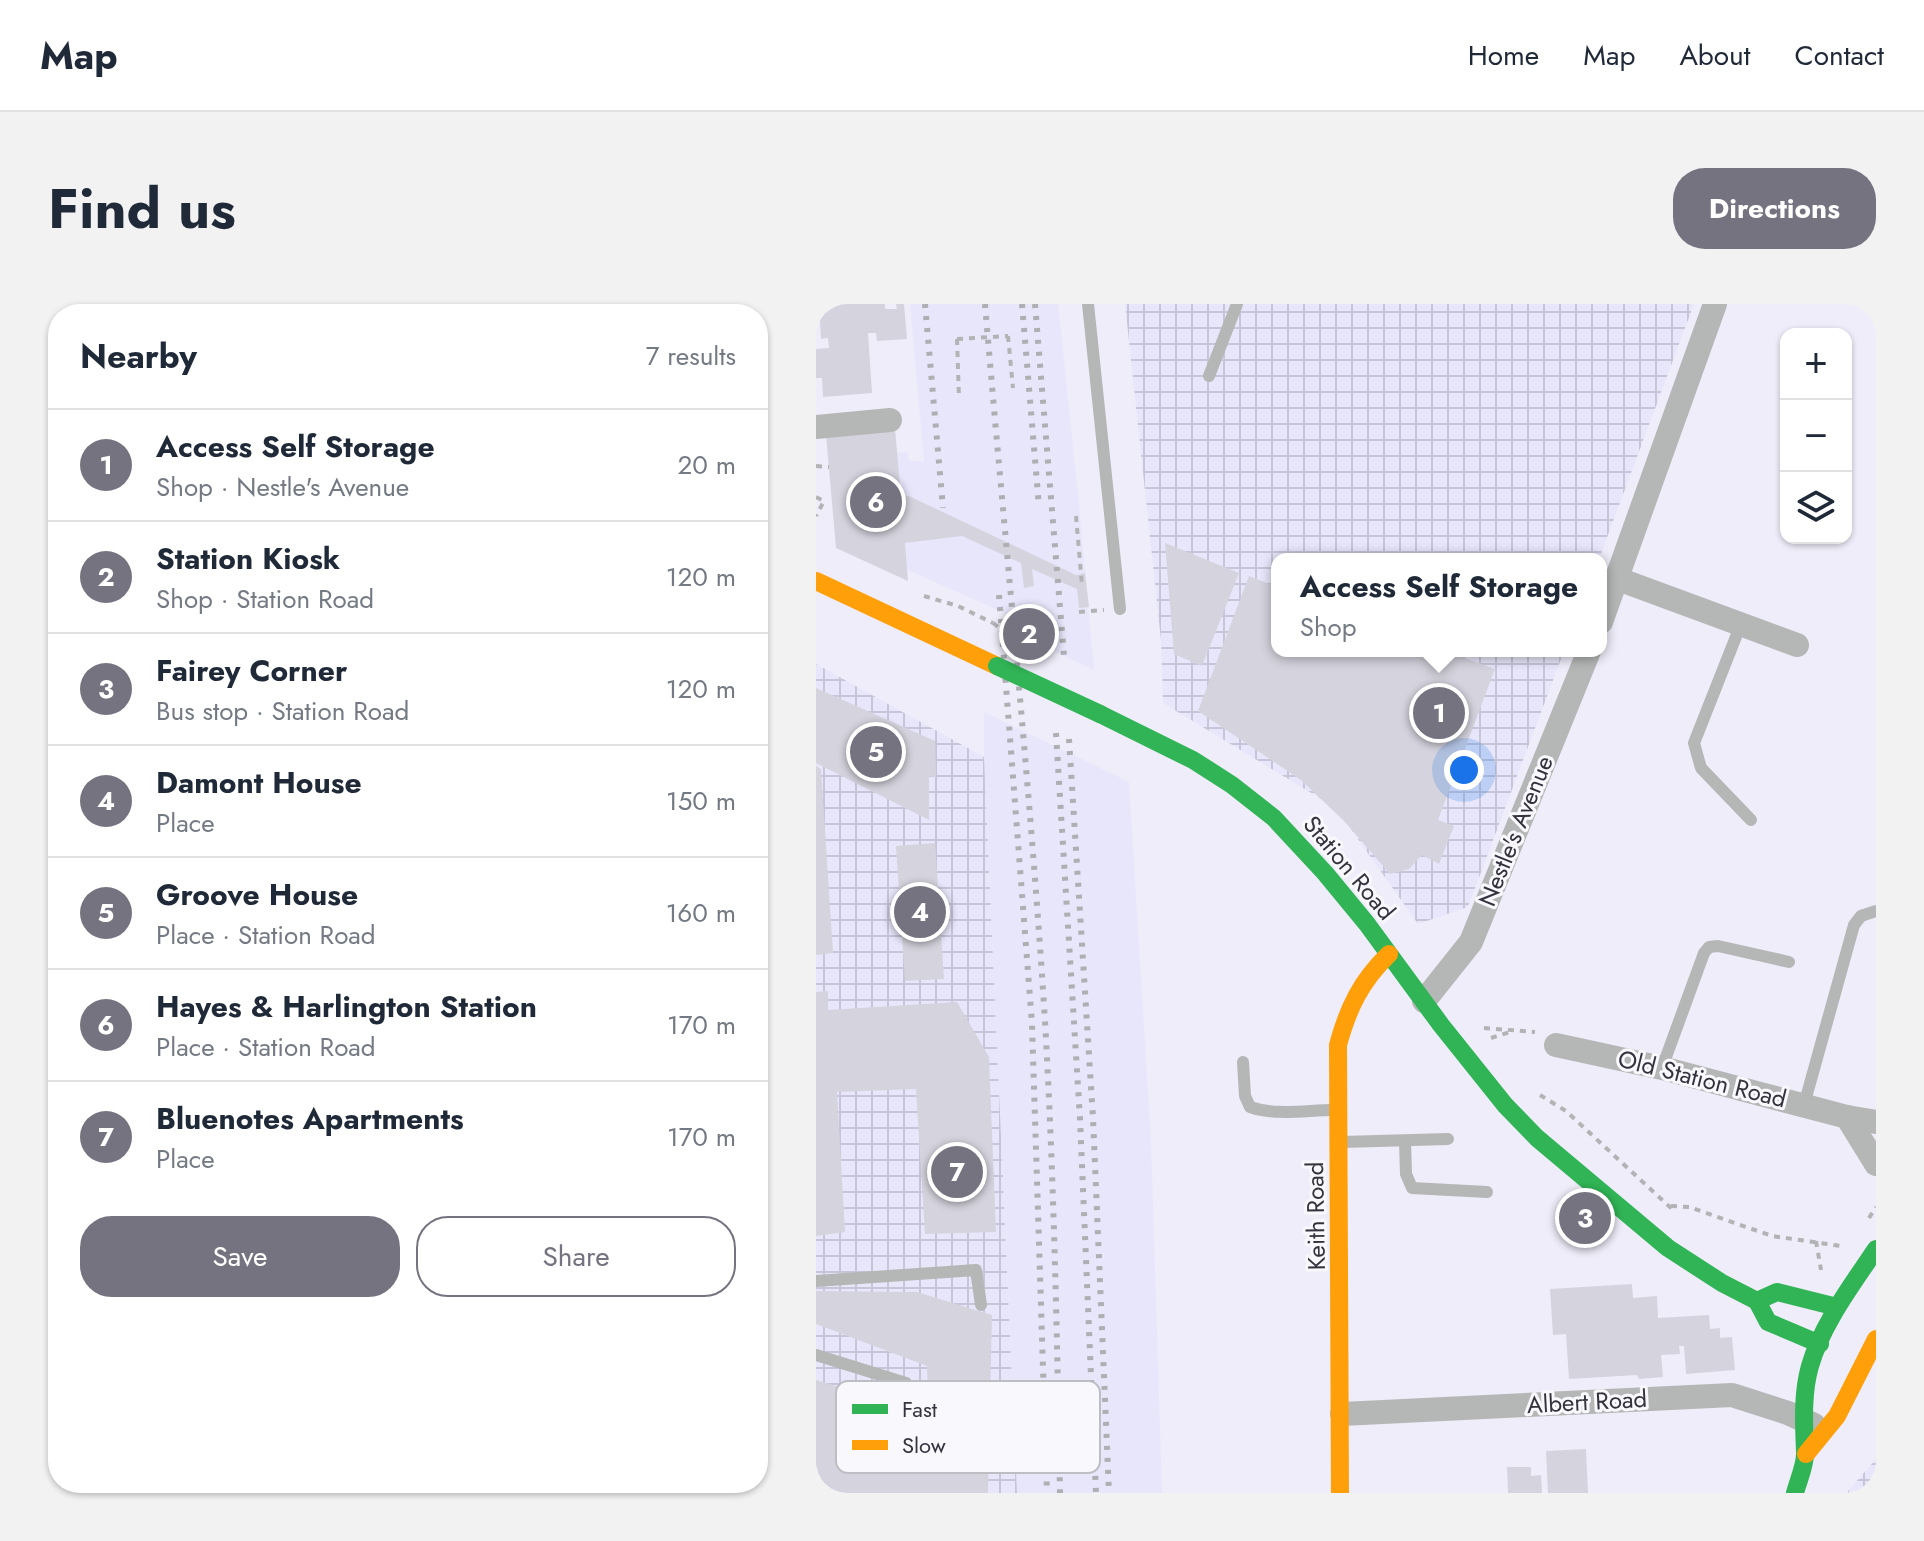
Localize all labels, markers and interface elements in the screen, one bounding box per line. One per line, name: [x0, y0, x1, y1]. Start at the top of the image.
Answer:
text: Map: [40, 28, 118, 83]
text: Home: [1468, 35, 1539, 76]
text: Map: [1583, 35, 1635, 76]
text: About: [1679, 35, 1751, 76]
text: Contact: [1795, 35, 1884, 76]
text: Find us: [48, 168, 236, 249]
button: Directions: [1673, 168, 1876, 249]
map controls: [1780, 328, 1852, 544]
button: +: [1780, 328, 1852, 400]
text: Nearby: [80, 332, 197, 381]
text: 7 results: [646, 337, 736, 375]
button: −: [1780, 400, 1852, 472]
text: Access Self Storage: [156, 425, 435, 468]
text: 1: [99, 446, 113, 484]
text: 20 m: [678, 446, 736, 484]
text: Shop · Nestle's Avenue: [156, 468, 409, 506]
pin: 6: [850, 472, 902, 532]
button: layers: [1780, 472, 1852, 544]
text: Station Kiosk: [156, 537, 340, 580]
popup: [1271, 553, 1607, 657]
text: 2: [97, 558, 115, 596]
text: 120 m: [666, 558, 736, 596]
text: Access Self Storage: [1300, 565, 1578, 608]
text: Shop · Station Road: [156, 580, 374, 618]
pin: 2: [1003, 604, 1055, 664]
text: Shop: [1300, 608, 1357, 646]
text: Fairey Corner: [156, 649, 347, 692]
text: 3: [98, 670, 114, 708]
text: 120 m: [666, 670, 736, 708]
pin: 1: [1413, 683, 1465, 743]
text: Bus stop · Station Road: [156, 692, 409, 730]
pin: 5: [850, 722, 902, 782]
your location: [1444, 750, 1484, 790]
street label: Nestle's Avenue: [1469, 750, 1562, 911]
text: Damont House: [156, 761, 362, 804]
text: 4: [97, 782, 115, 820]
text: 150 m: [666, 782, 736, 820]
text: Place: [156, 804, 215, 842]
street label: Station Road: [1295, 808, 1404, 928]
text: Groove House: [156, 873, 358, 916]
pin: 4: [894, 882, 946, 942]
text: 5: [98, 894, 114, 932]
text: 160 m: [666, 894, 736, 932]
text: Place · Station Road: [156, 916, 376, 954]
text: Hayes & Harlington Station: [156, 985, 537, 1028]
text: 6: [97, 1006, 115, 1044]
text: 170 m: [667, 1006, 736, 1044]
text: Place · Station Road: [156, 1028, 376, 1066]
street label: Old Station Road: [1614, 1041, 1790, 1116]
text: Bluenotes Apartments: [156, 1097, 464, 1140]
text: 7: [98, 1118, 114, 1156]
text: 170 m: [667, 1118, 736, 1156]
text: Place: [156, 1140, 215, 1178]
pin: 7: [931, 1142, 983, 1202]
street label: Keith Road: [1297, 1161, 1334, 1271]
pin: 3: [1559, 1188, 1611, 1248]
button: Save: [80, 1216, 400, 1297]
button: Share: [416, 1216, 736, 1297]
legend: [836, 1381, 1100, 1473]
street label: Albert Road: [1526, 1381, 1648, 1422]
text: Fast: [902, 1393, 938, 1425]
text: Slow: [902, 1429, 946, 1461]

